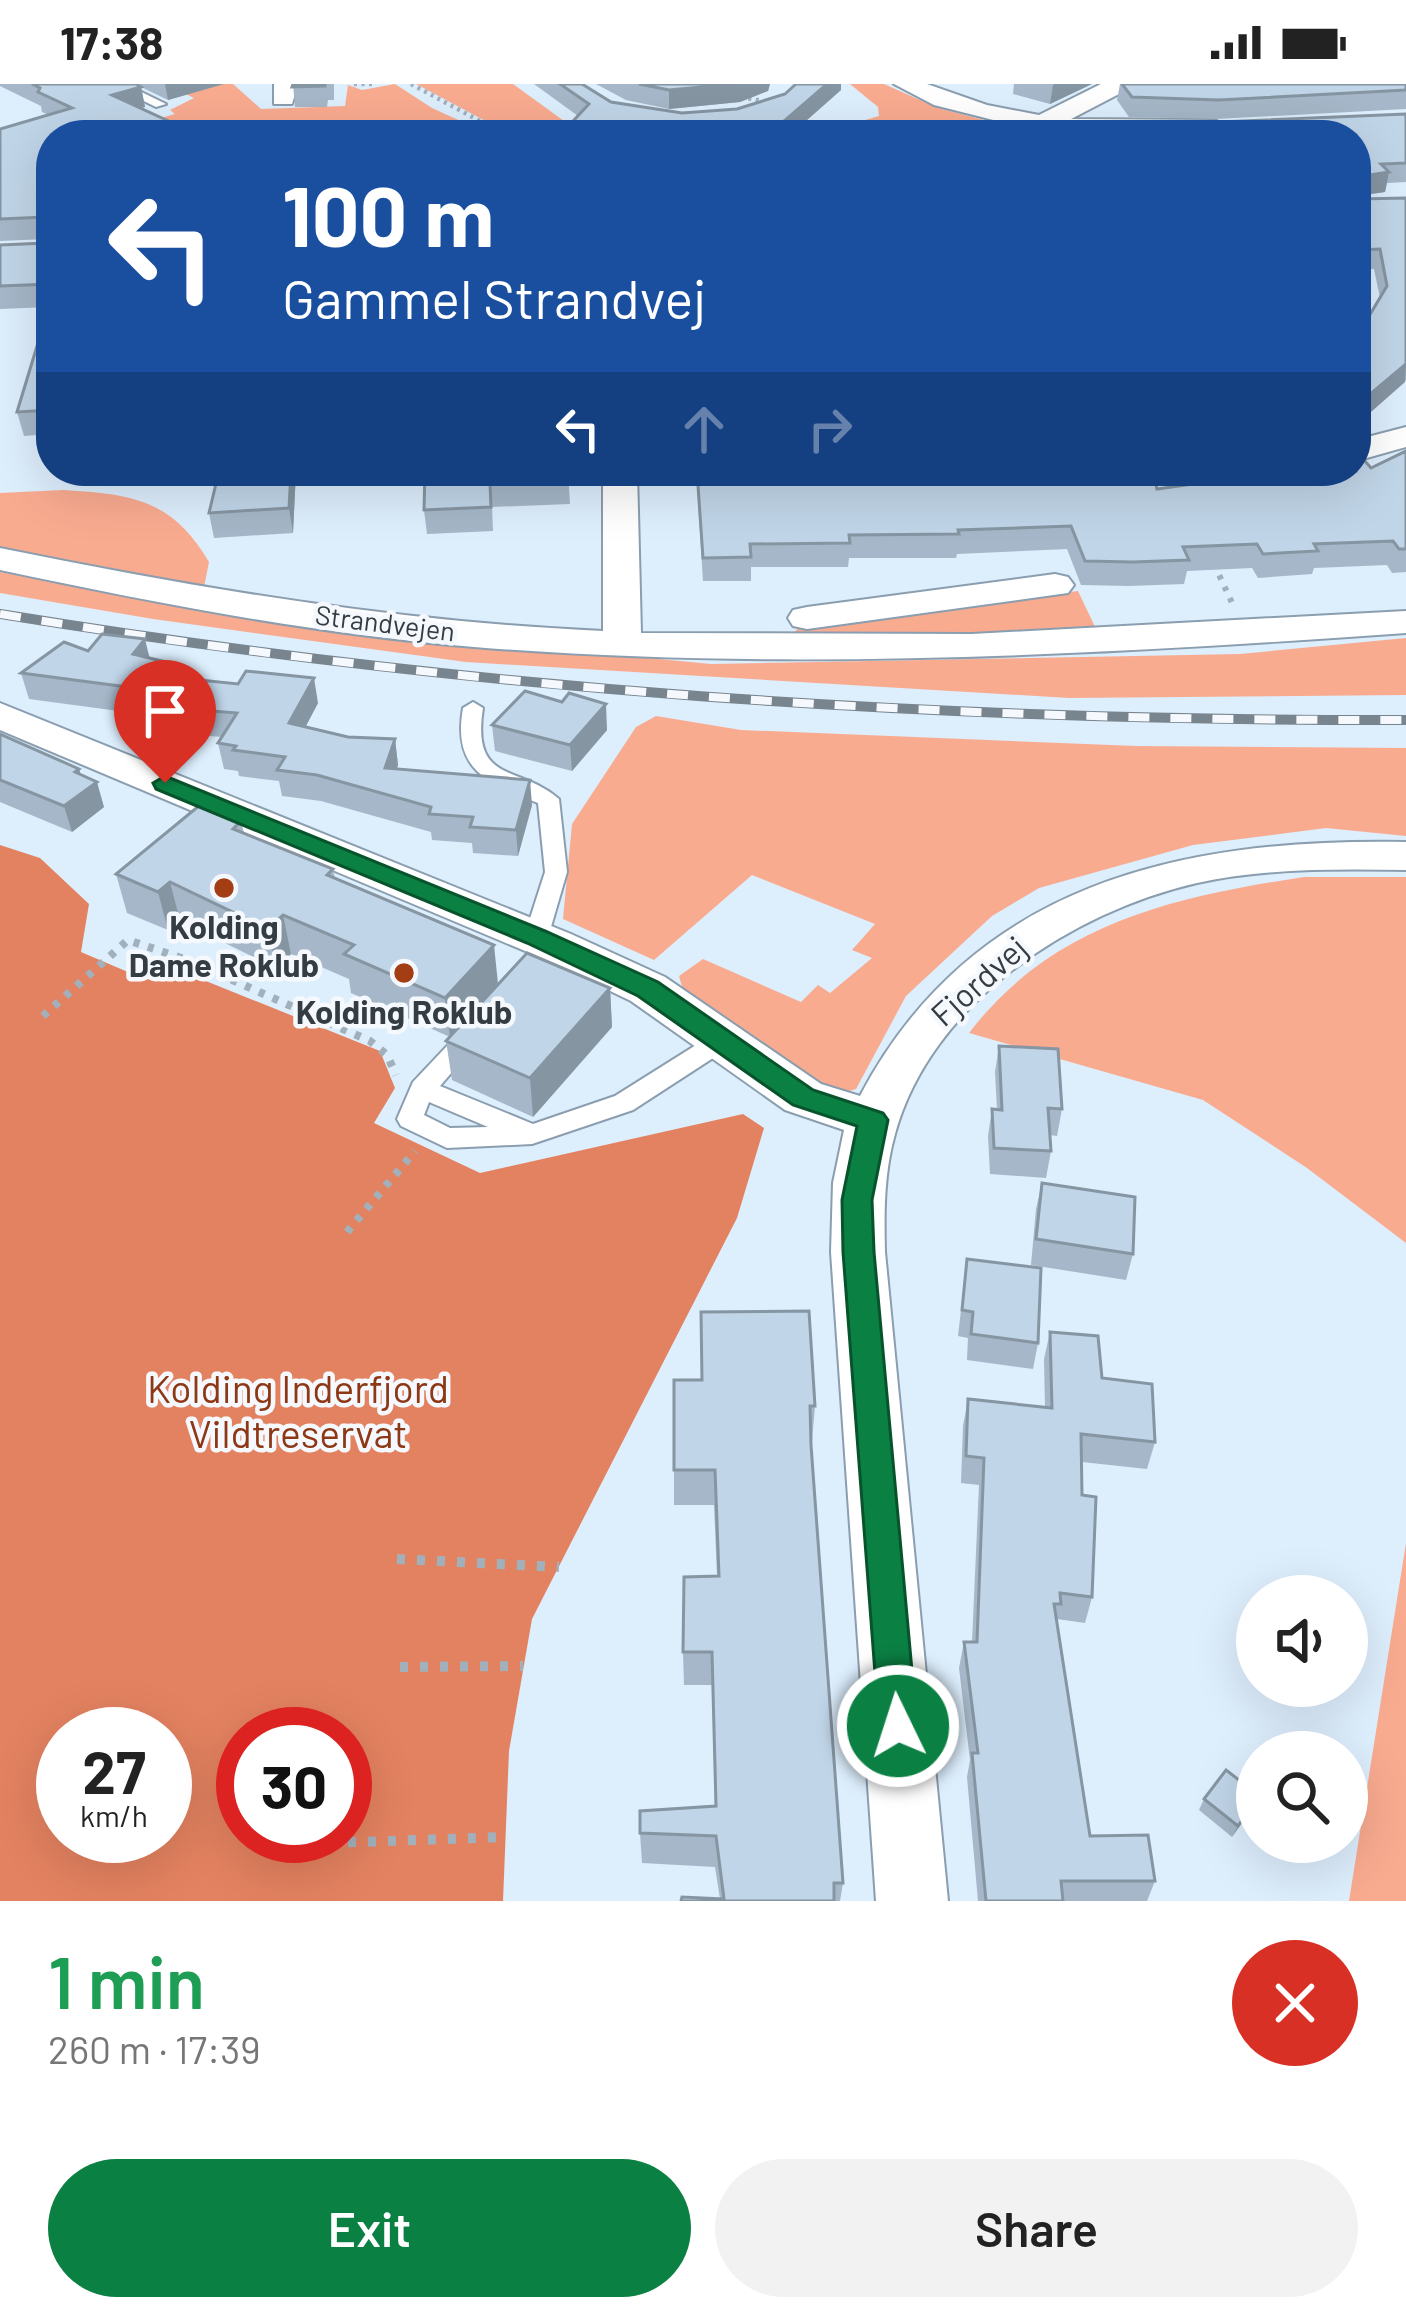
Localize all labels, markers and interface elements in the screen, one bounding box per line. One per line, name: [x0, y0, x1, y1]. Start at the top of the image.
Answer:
text: 17:38: [60, 15, 163, 69]
text: 100 m: [282, 163, 494, 264]
icon: left: [84, 168, 240, 324]
text: Gammel Strandvej: [282, 265, 707, 330]
icon: left: [545, 396, 611, 462]
icon: ahead: [671, 396, 737, 462]
icon: right: [797, 396, 863, 462]
street label: Strandvejen: [314, 598, 457, 646]
pin: [114, 660, 216, 783]
icon: arrive: [132, 678, 198, 744]
marker: Kolding Dame Roklub: [211, 875, 237, 901]
place label: Kolding Dame Roklub: [129, 906, 319, 984]
street label: Fjordvej: [922, 927, 1035, 1034]
marker: Kolding Roklub: [391, 960, 417, 986]
place label: Kolding Roklub: [296, 991, 512, 1031]
park label: Kolding Inderfjord Vildtreservat: [147, 1364, 449, 1456]
map controls: [1236, 1575, 1368, 1863]
button: sound: [1236, 1575, 1368, 1707]
position arrow: [835, 1663, 961, 1789]
speed limit sign: 30: [216, 1707, 372, 1863]
button: search: [1236, 1731, 1368, 1863]
text: 27: [82, 1734, 146, 1806]
text: km/h: [80, 1797, 148, 1833]
text: 1 min: [48, 1937, 205, 2023]
button: close: [1232, 1940, 1358, 2066]
text: 260 m · 17:39: [48, 2025, 261, 2072]
button: Exit: [48, 2159, 691, 2297]
button: Share: [715, 2159, 1358, 2297]

